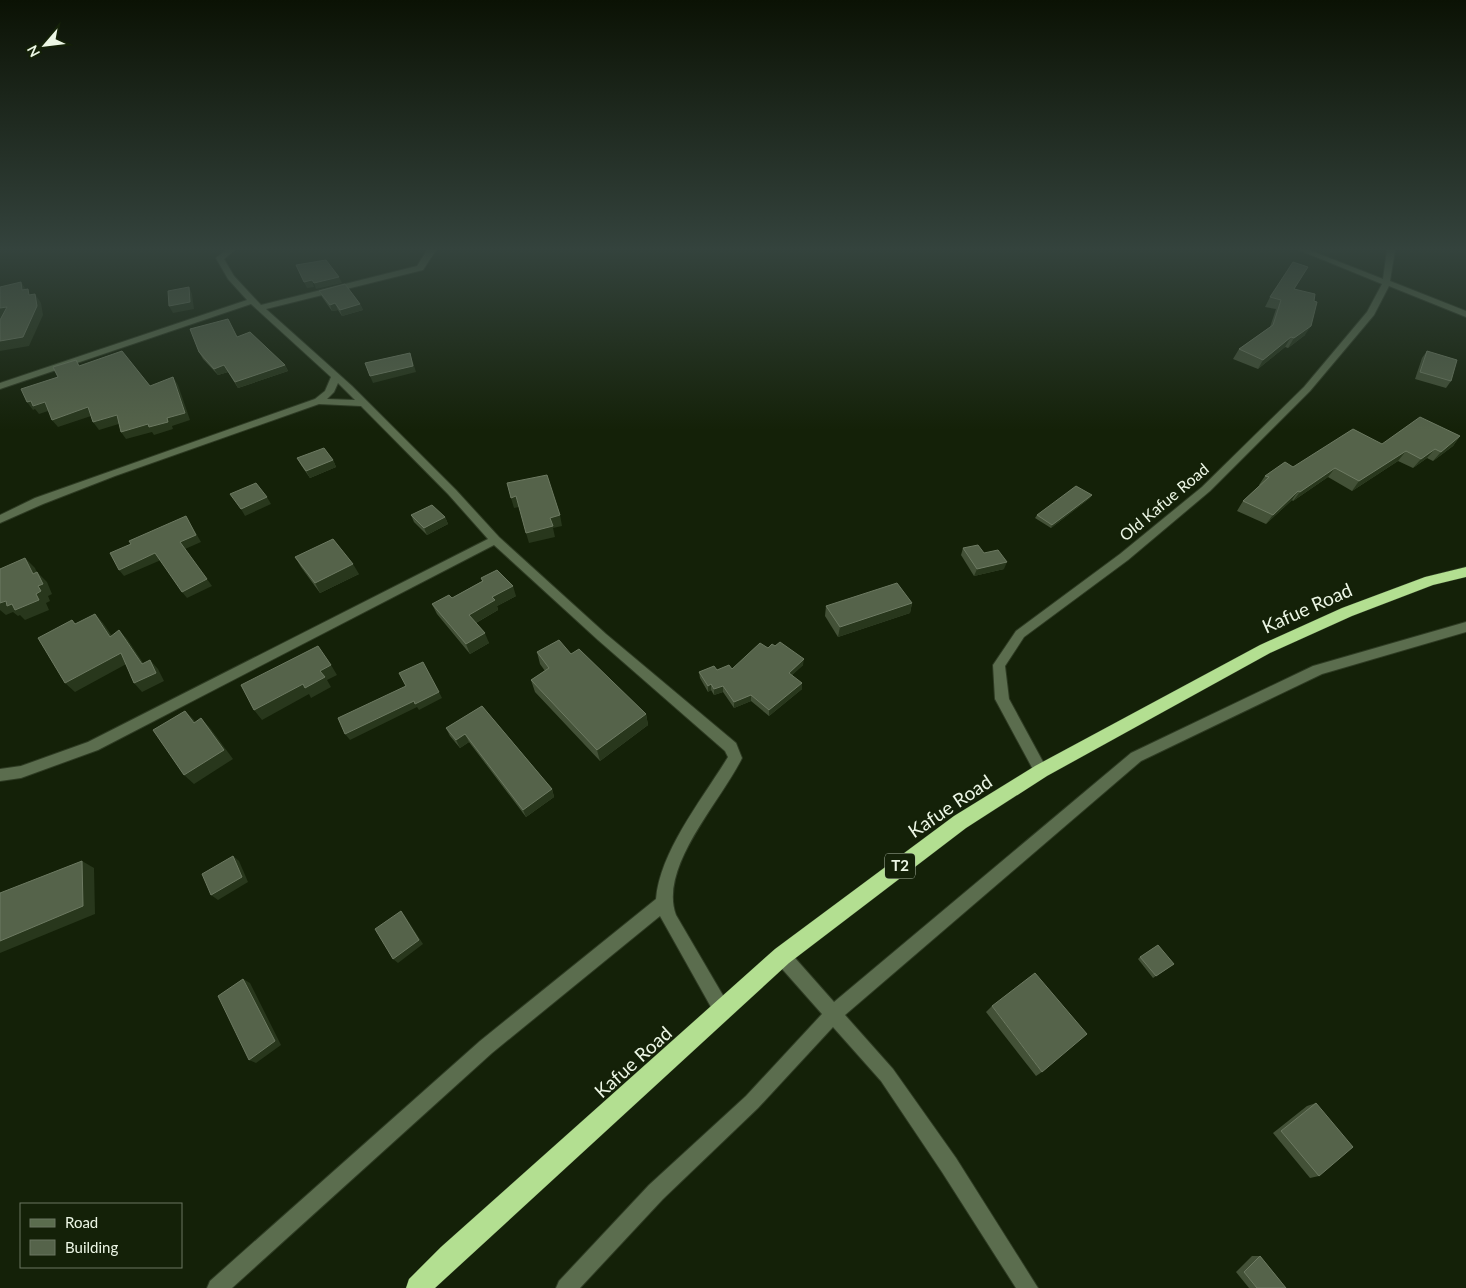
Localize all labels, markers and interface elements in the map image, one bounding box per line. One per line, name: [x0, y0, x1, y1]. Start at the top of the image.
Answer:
north arrow: [20, 20, 70, 70]
text: N: [23, 43, 43, 60]
street label: Old Kafue Road: [1115, 459, 1212, 544]
street label: Kafue Road: [1258, 577, 1355, 638]
street label: Kafue Road: [903, 769, 996, 842]
road number: T2: [885, 854, 915, 878]
street label: Kafue Road: [589, 1021, 676, 1102]
legend: [20, 1203, 182, 1268]
text: Road: [65, 1213, 98, 1231]
text: Building: [65, 1238, 118, 1256]

